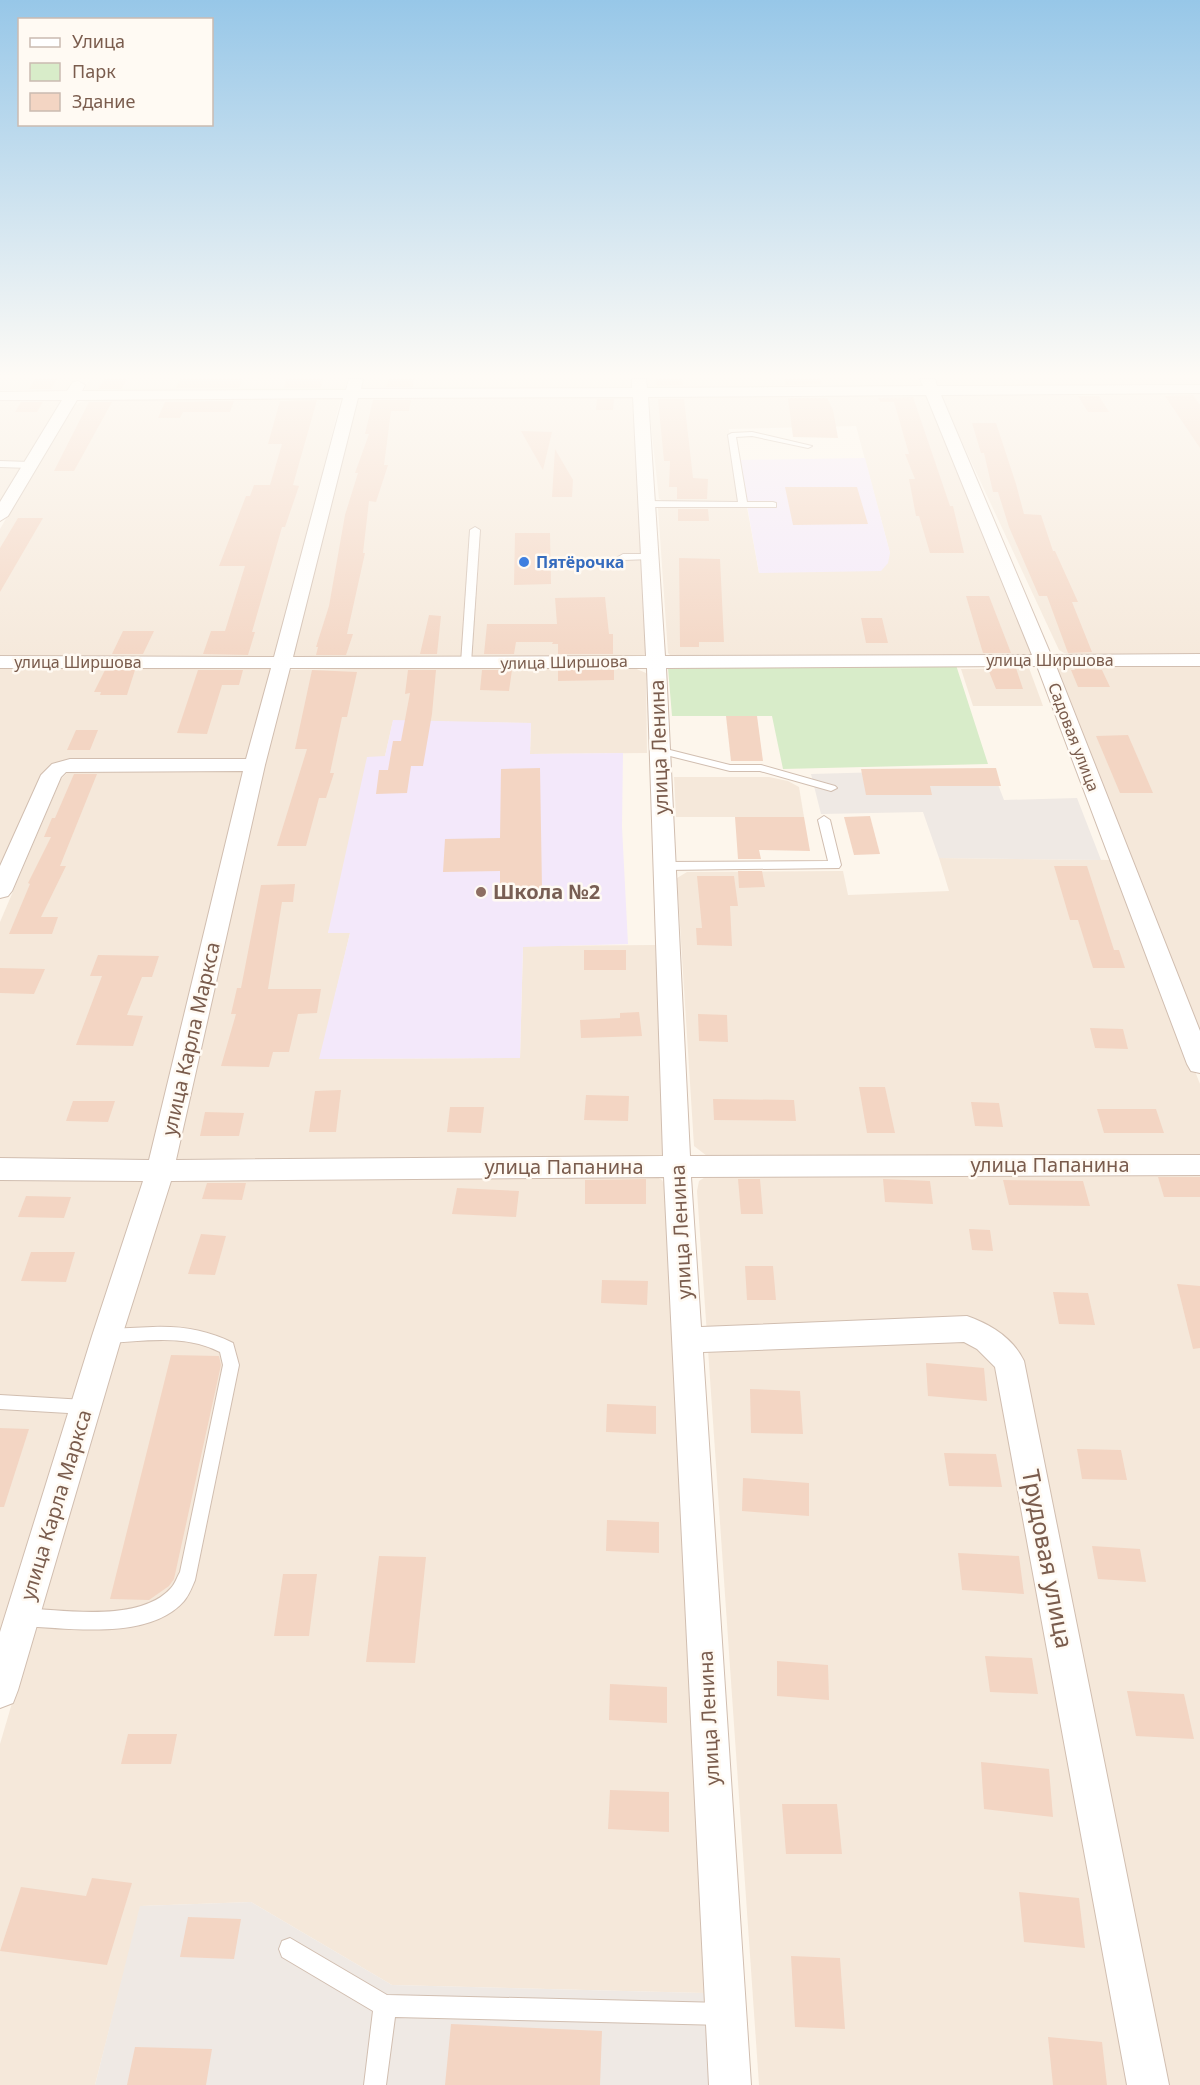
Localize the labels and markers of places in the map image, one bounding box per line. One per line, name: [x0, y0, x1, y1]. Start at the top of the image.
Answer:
place label: Пятёрочка: [536, 551, 624, 573]
marker: Пятёрочка: [517, 555, 531, 569]
place label: Школа №2: [493, 878, 600, 905]
marker: Школа №2: [474, 885, 488, 899]

